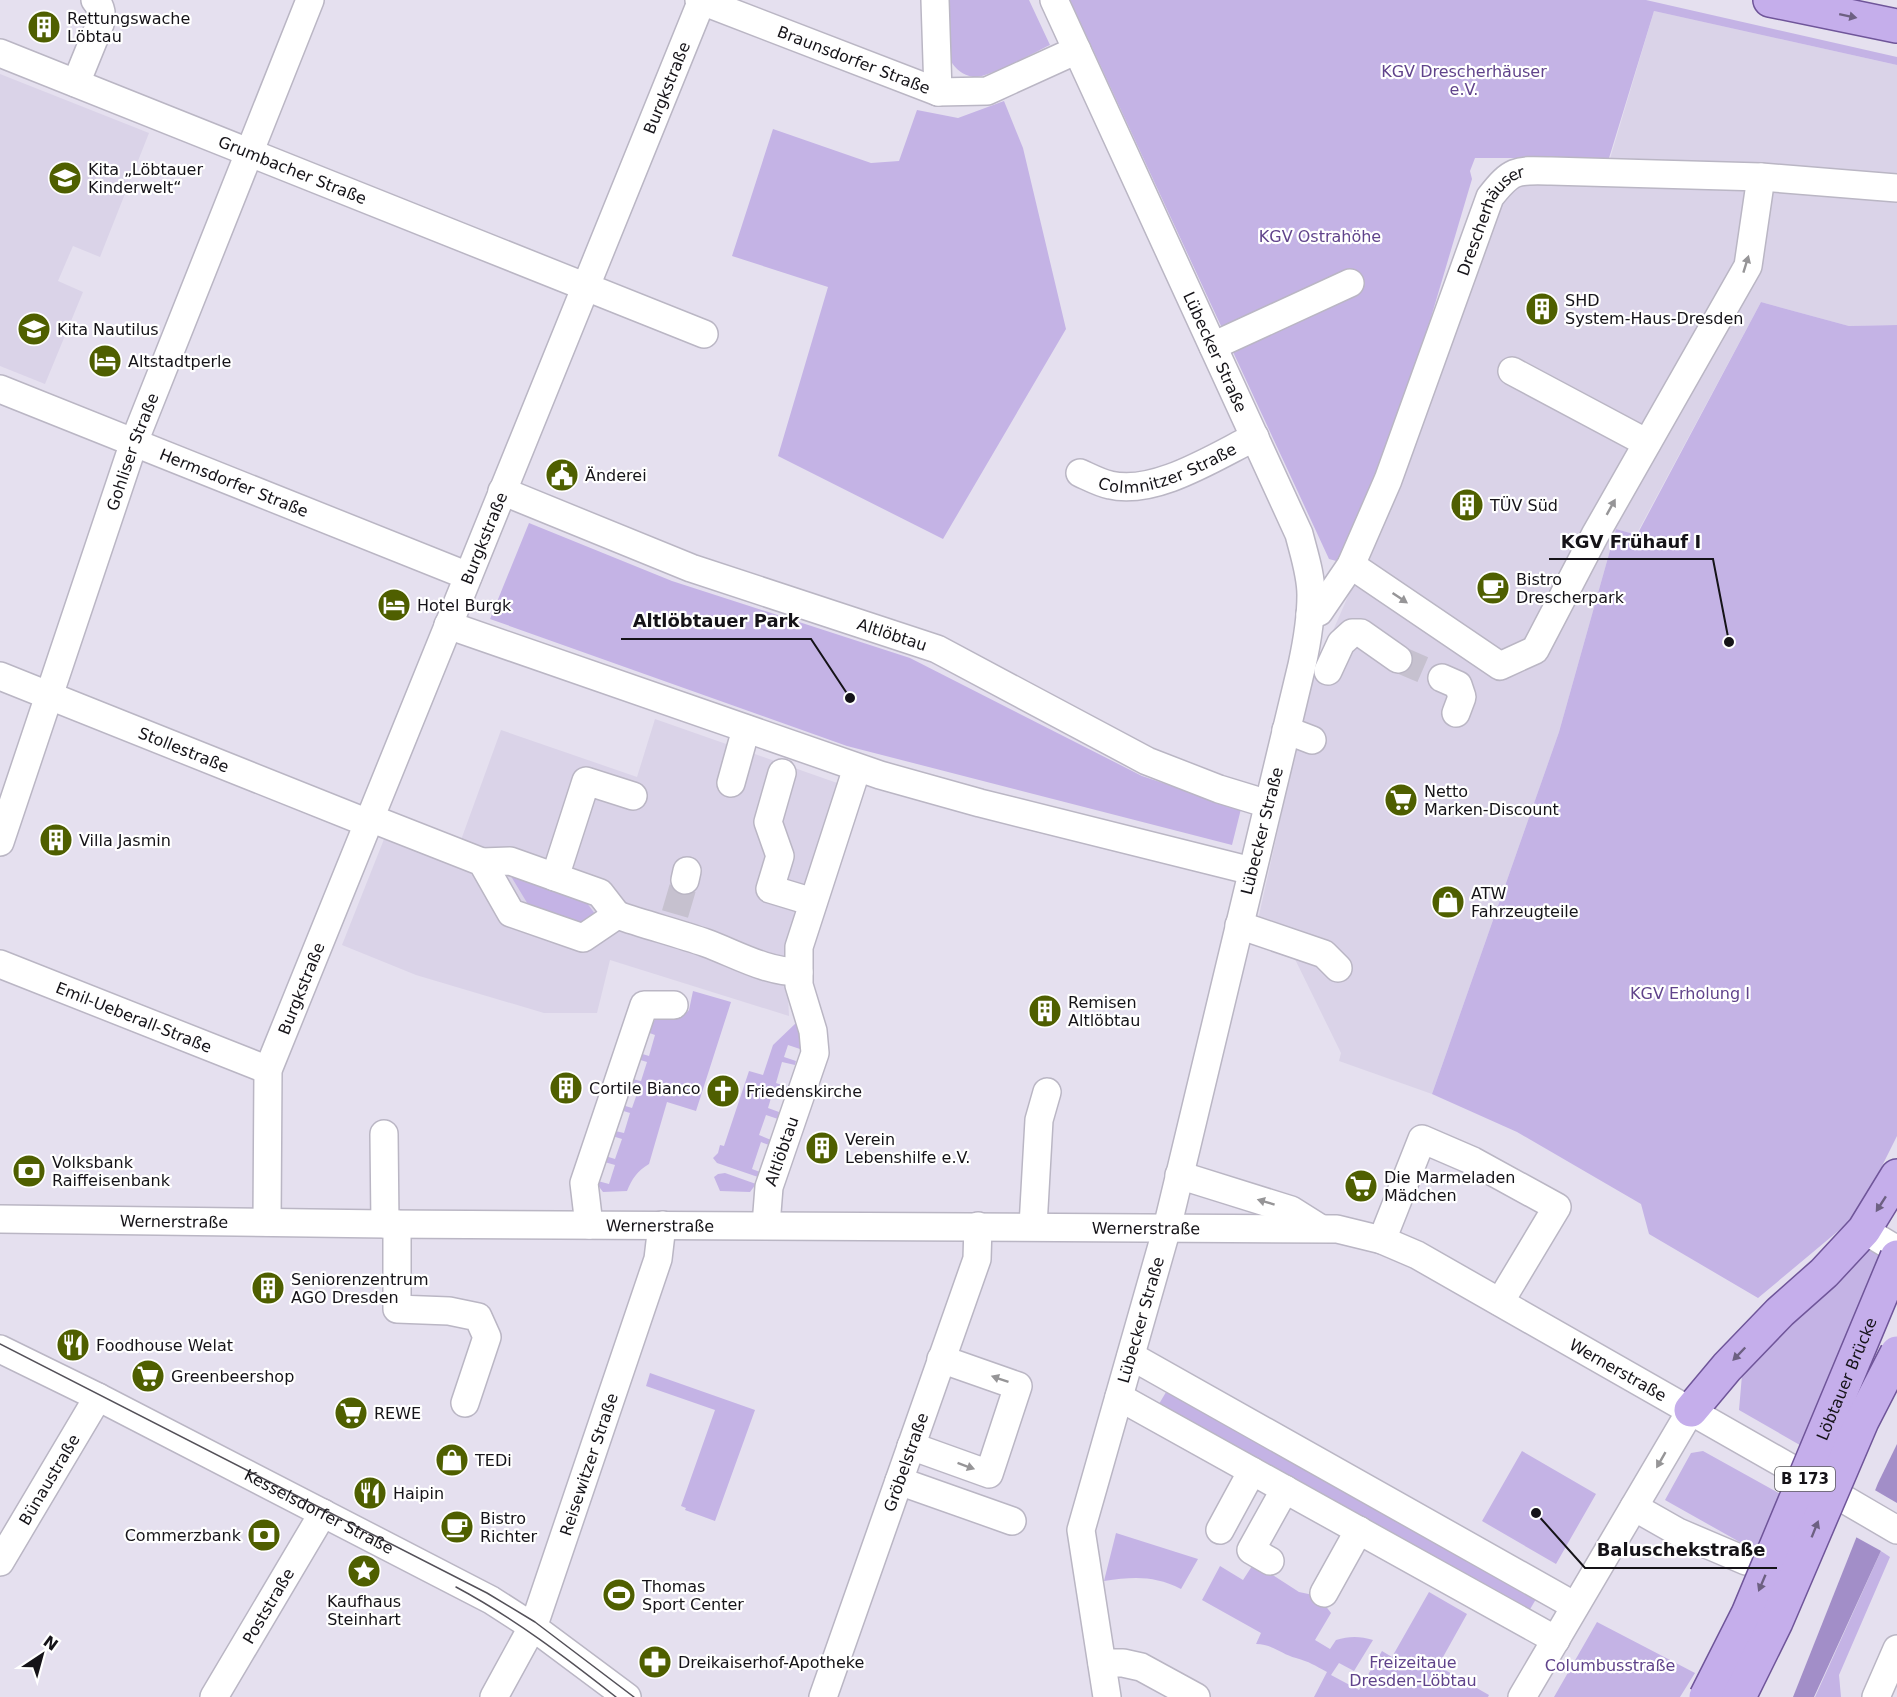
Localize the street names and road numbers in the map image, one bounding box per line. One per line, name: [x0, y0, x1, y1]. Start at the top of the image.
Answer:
street label: Braunsdorfer Straße: [775, 22, 933, 98]
street label: Burgkstraße: [639, 39, 694, 137]
street label: Grumbacher Straße: [216, 132, 369, 208]
street label: Drescherhäuser: [1453, 162, 1526, 278]
street label: Lübecker Straße: [1180, 288, 1251, 415]
street label: Gohliser Straße: [102, 390, 162, 513]
street label: Colmnitzer Straße: [1096, 439, 1239, 497]
street label: Hermsdorfer Straße: [157, 444, 311, 521]
street label: Burgkstraße: [457, 489, 511, 587]
street label: Altlöbtau: [855, 614, 930, 655]
street label: Stollestraße: [136, 723, 232, 776]
street label: Lübecker Straße: [1237, 765, 1287, 897]
street label: Burgkstraße: [274, 940, 328, 1037]
street label: Emil-Ueberall-Straße: [53, 978, 214, 1056]
street label: Altlöbtau: [761, 1114, 802, 1188]
street label: Wernerstraße: [120, 1211, 228, 1231]
street label: Wernerstraße: [606, 1216, 714, 1235]
street label: Wernerstraße: [1092, 1218, 1200, 1238]
street label: Lübecker Straße: [1114, 1255, 1168, 1385]
street label: Löbtauer Brücke: [1812, 1314, 1880, 1443]
street label: Wernerstraße: [1566, 1335, 1670, 1405]
street label: Reisewitzer Straße: [555, 1390, 621, 1538]
street label: Gröbelstraße: [879, 1410, 932, 1514]
street label: Bünaustraße: [15, 1431, 83, 1528]
street label: Kesselsdorfer Straße: [241, 1465, 397, 1558]
road number: B 173: [1775, 1467, 1835, 1491]
street label: Poststraße: [238, 1565, 298, 1647]

